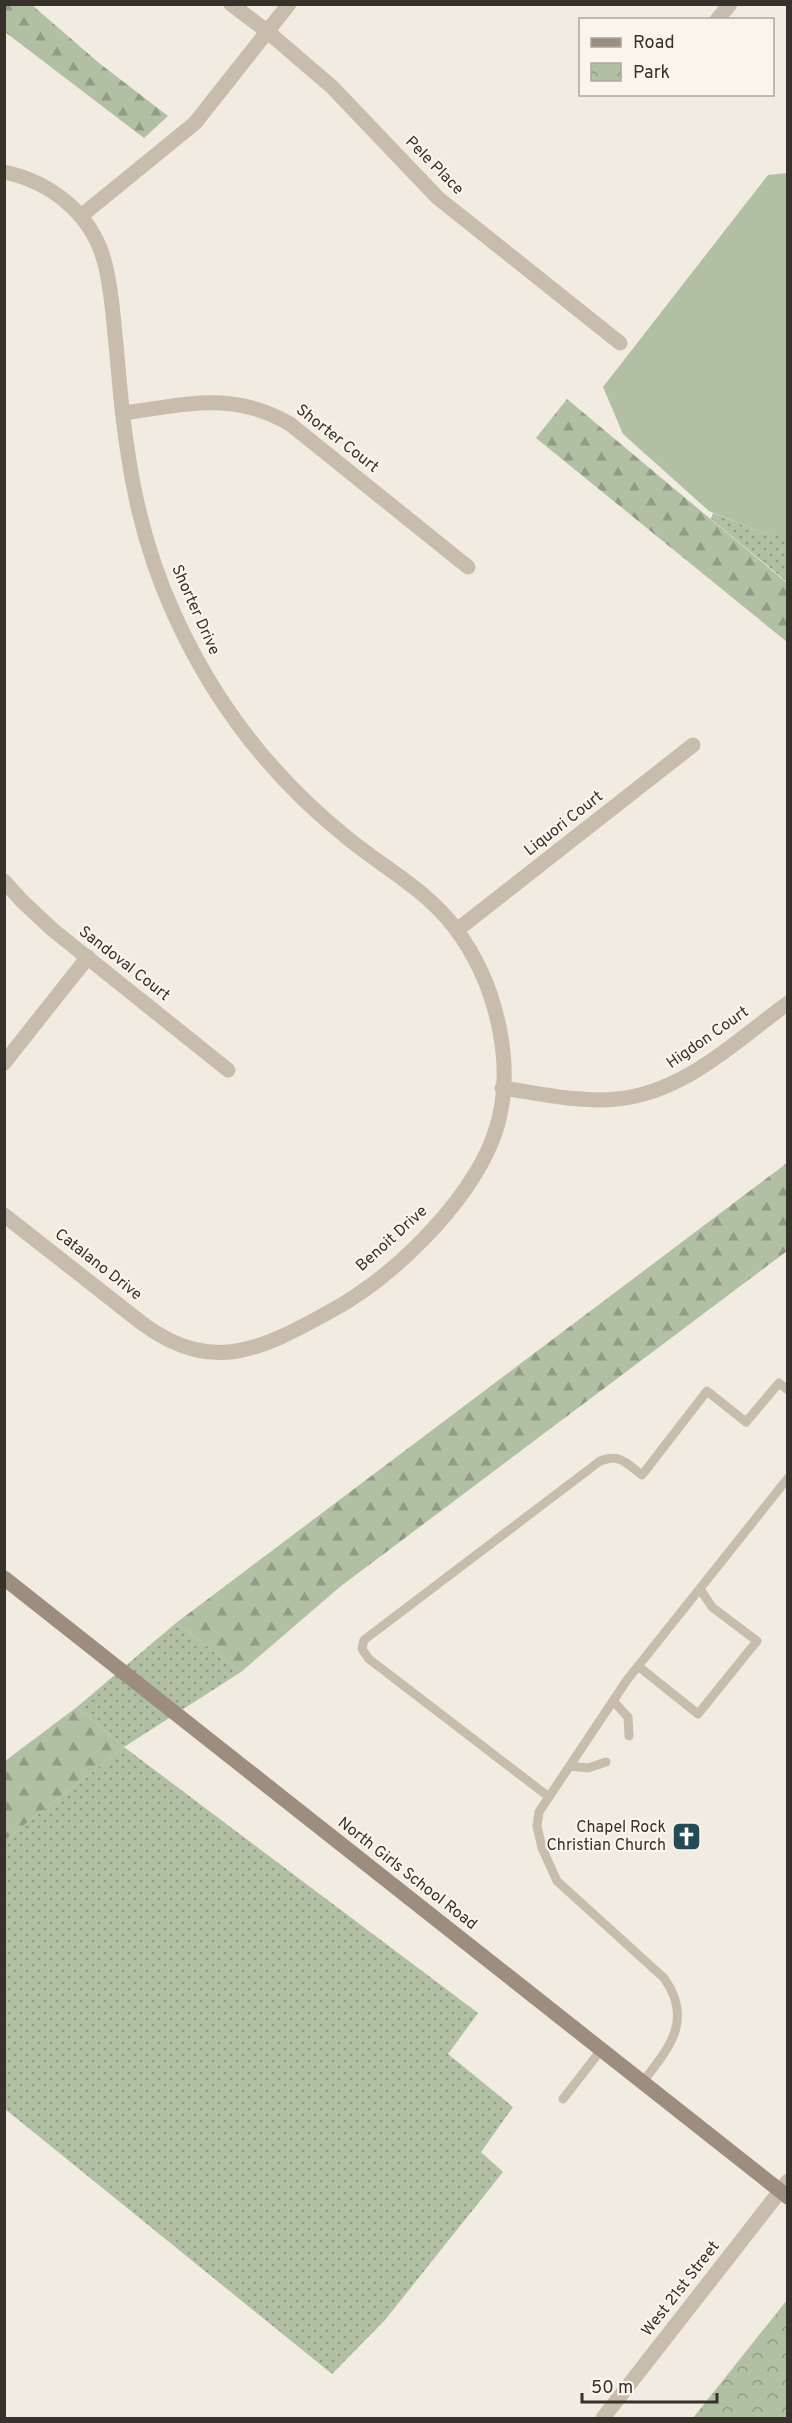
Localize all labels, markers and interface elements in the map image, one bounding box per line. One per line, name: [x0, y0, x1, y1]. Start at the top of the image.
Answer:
legend: [579, 18, 774, 96]
text: Road: [633, 32, 675, 55]
text: Park: [633, 62, 670, 85]
street label: Pele Place: [400, 132, 468, 200]
street label: Shorter Court: [292, 400, 382, 478]
street label: Shorter Drive: [166, 562, 224, 658]
street label: Liquori Court: [521, 787, 607, 861]
street label: Sandoval Court: [74, 922, 174, 1006]
street label: Higdon Court: [663, 1002, 753, 1074]
street label: Benoit Drive: [352, 1202, 432, 1276]
street label: Catalano Drive: [50, 1225, 146, 1305]
street label: North Girls School Road: [333, 1813, 481, 1935]
place label: Chapel Rock Christian Church: [546, 1818, 666, 1856]
church icon: Chapel Rock Christian Church: [671, 1821, 703, 1853]
street label: West 21st Street: [638, 2237, 724, 2341]
scale bar: [582, 2366, 717, 2404]
text: 50 m: [591, 2377, 633, 2400]

